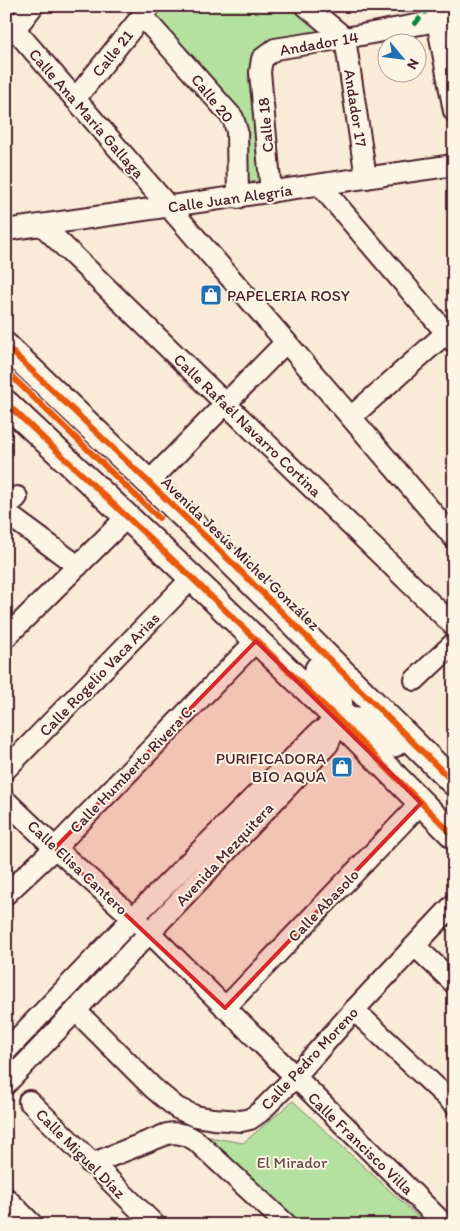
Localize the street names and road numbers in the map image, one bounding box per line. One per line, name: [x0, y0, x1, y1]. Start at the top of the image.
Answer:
street label: Calle 21: [88, 26, 137, 81]
street label: Andador 14: [278, 27, 360, 60]
street label: Calle Ana María Gallaga: [25, 45, 148, 182]
street label: Andador 17: [340, 68, 371, 148]
street label: Calle 20: [187, 70, 238, 127]
street label: Calle 18: [254, 96, 277, 153]
street label: Calle Juan Alegría: [167, 180, 294, 217]
street label: Calle Rafaél Navarro Cortina: [170, 350, 326, 501]
street label: Avenida Jesús Michel González: [157, 473, 324, 635]
street label: Calle Rogelio Vaca Arias: [35, 608, 164, 740]
street label: Calle Humberto Rivera C.: [66, 700, 199, 837]
street label: Avenida Mezquitera: [171, 799, 277, 910]
street label: Calle Elisa Cantero: [24, 816, 132, 919]
street label: Calle Abasolo: [284, 865, 363, 946]
street label: Calle Pedro Moreno: [257, 1003, 362, 1114]
street label: Calle Francisco Villa: [304, 1088, 418, 1199]
street label: Calle Miguel Díaz: [32, 1105, 130, 1203]

